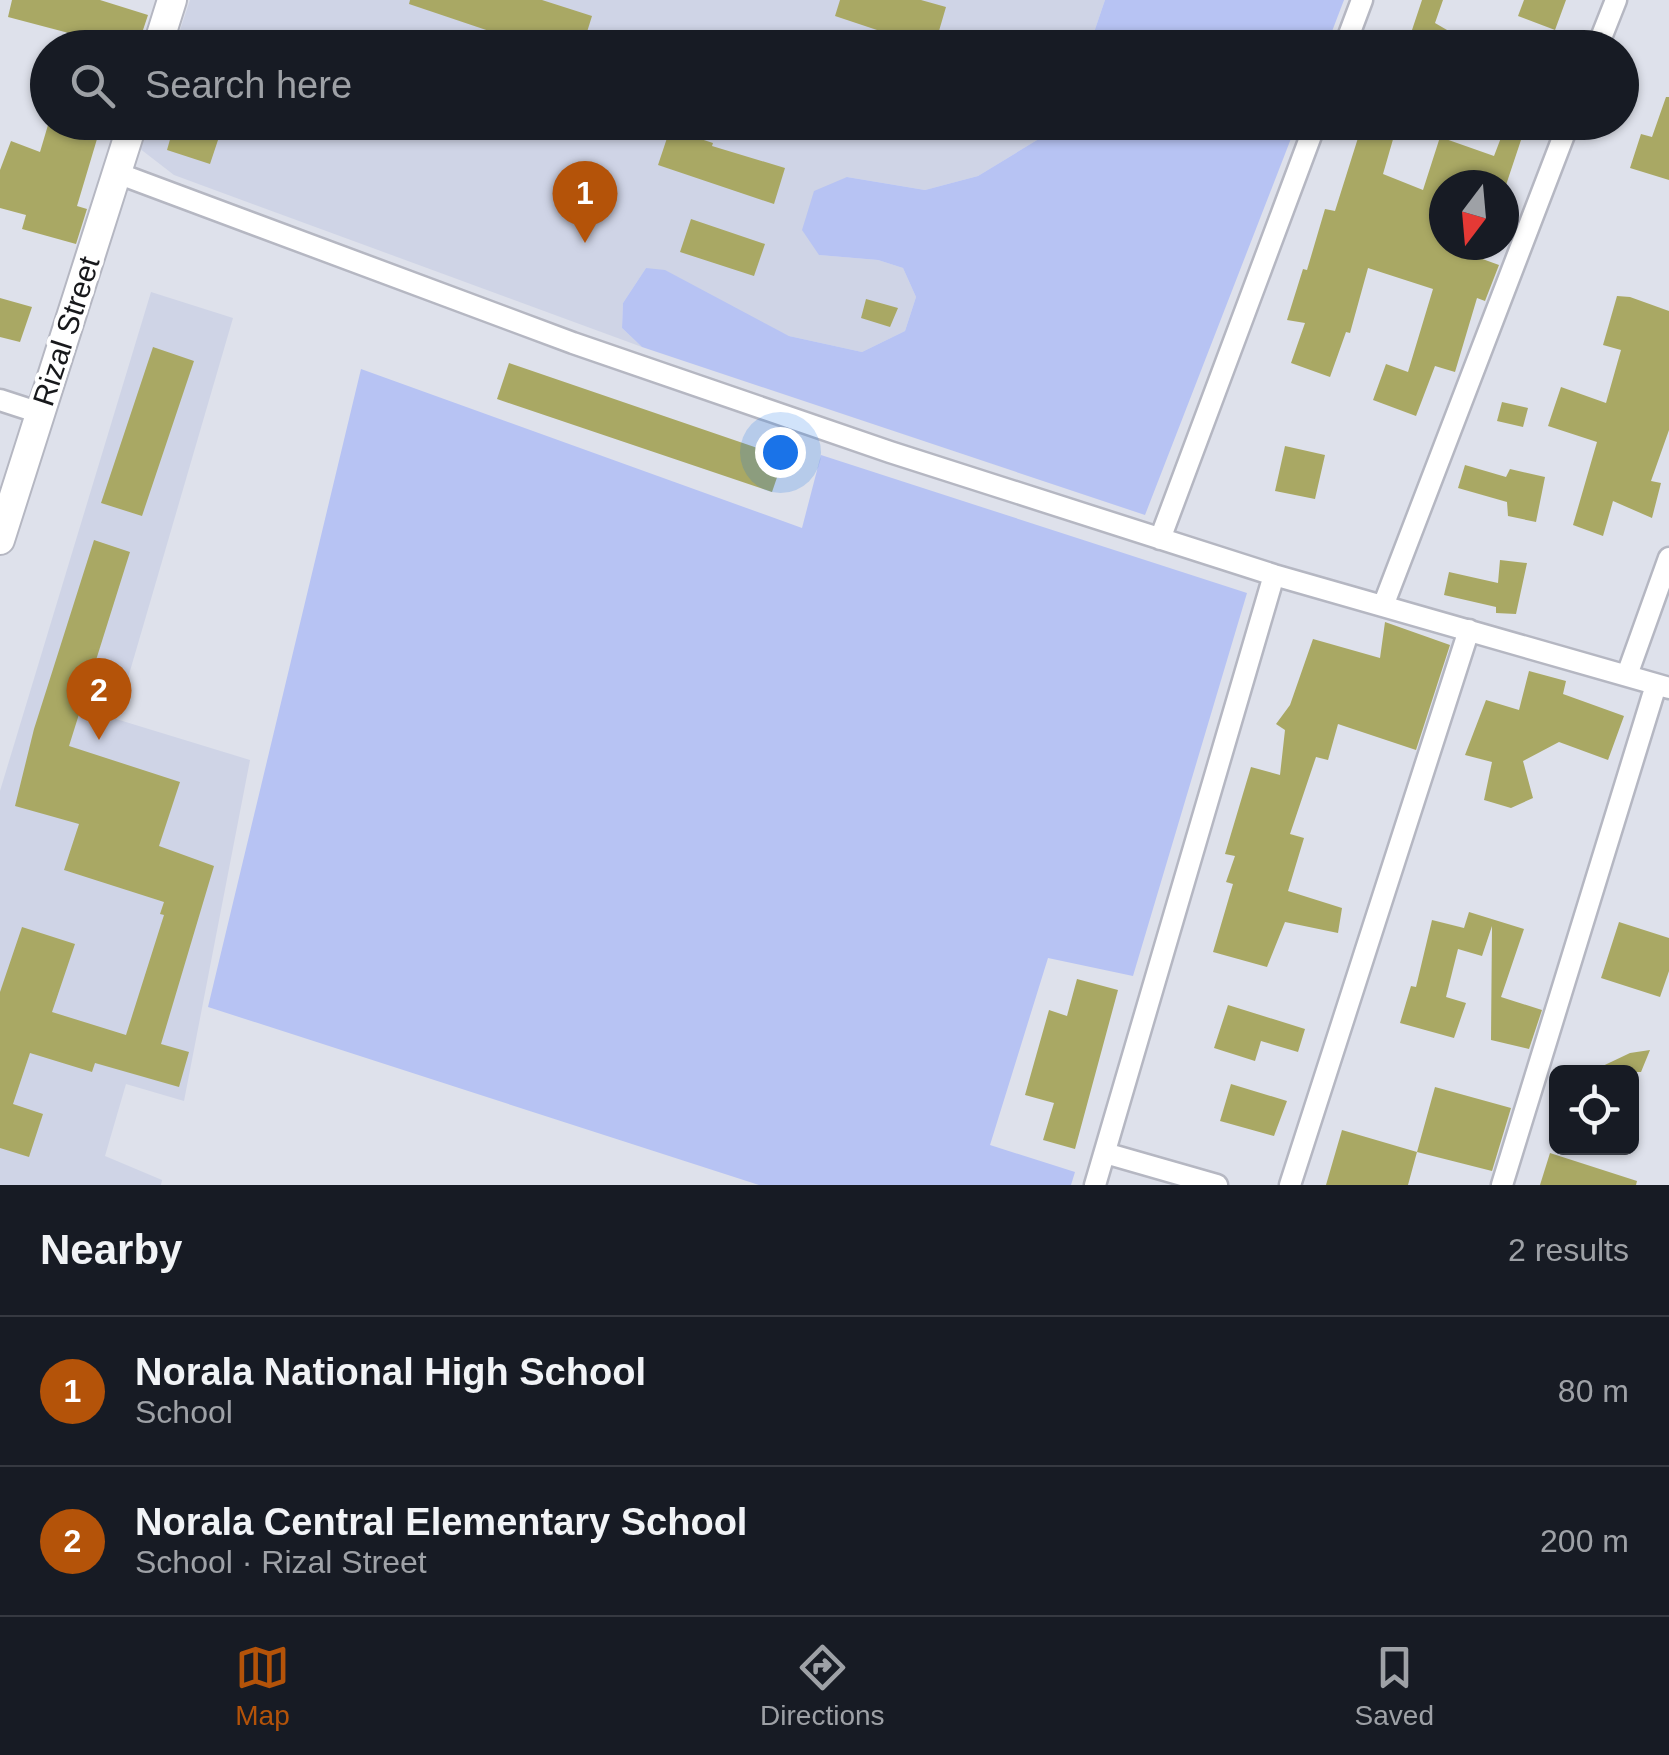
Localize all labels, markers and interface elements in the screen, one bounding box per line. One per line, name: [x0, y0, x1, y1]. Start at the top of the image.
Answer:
search box: [30, 30, 1639, 140]
icon: search: [65, 58, 120, 113]
text: Search here: [145, 64, 352, 106]
pin: 1: [552, 160, 618, 243]
north arrow: [1429, 170, 1519, 260]
street label: Rizal Street: [26, 252, 106, 410]
your location: [755, 427, 806, 478]
pin: 2: [66, 658, 132, 740]
map controls: [1549, 1065, 1639, 1155]
button: locate: [1549, 1065, 1639, 1155]
text: Nearby: [40, 1226, 182, 1273]
text: 2 results: [1508, 1232, 1629, 1268]
text: Norala National High School: [135, 1351, 646, 1393]
text: 1: [64, 1373, 81, 1409]
text: 80 m: [1558, 1373, 1629, 1409]
text: School: [135, 1394, 233, 1430]
text: Norala Central Elementary School: [135, 1501, 747, 1543]
text: 2: [64, 1523, 81, 1559]
text: 200 m: [1540, 1523, 1629, 1559]
text: School · Rizal Street: [135, 1544, 427, 1580]
tab: Map: [235, 1640, 290, 1732]
tab: Directions: [760, 1640, 885, 1732]
tab: Saved: [1355, 1640, 1434, 1732]

